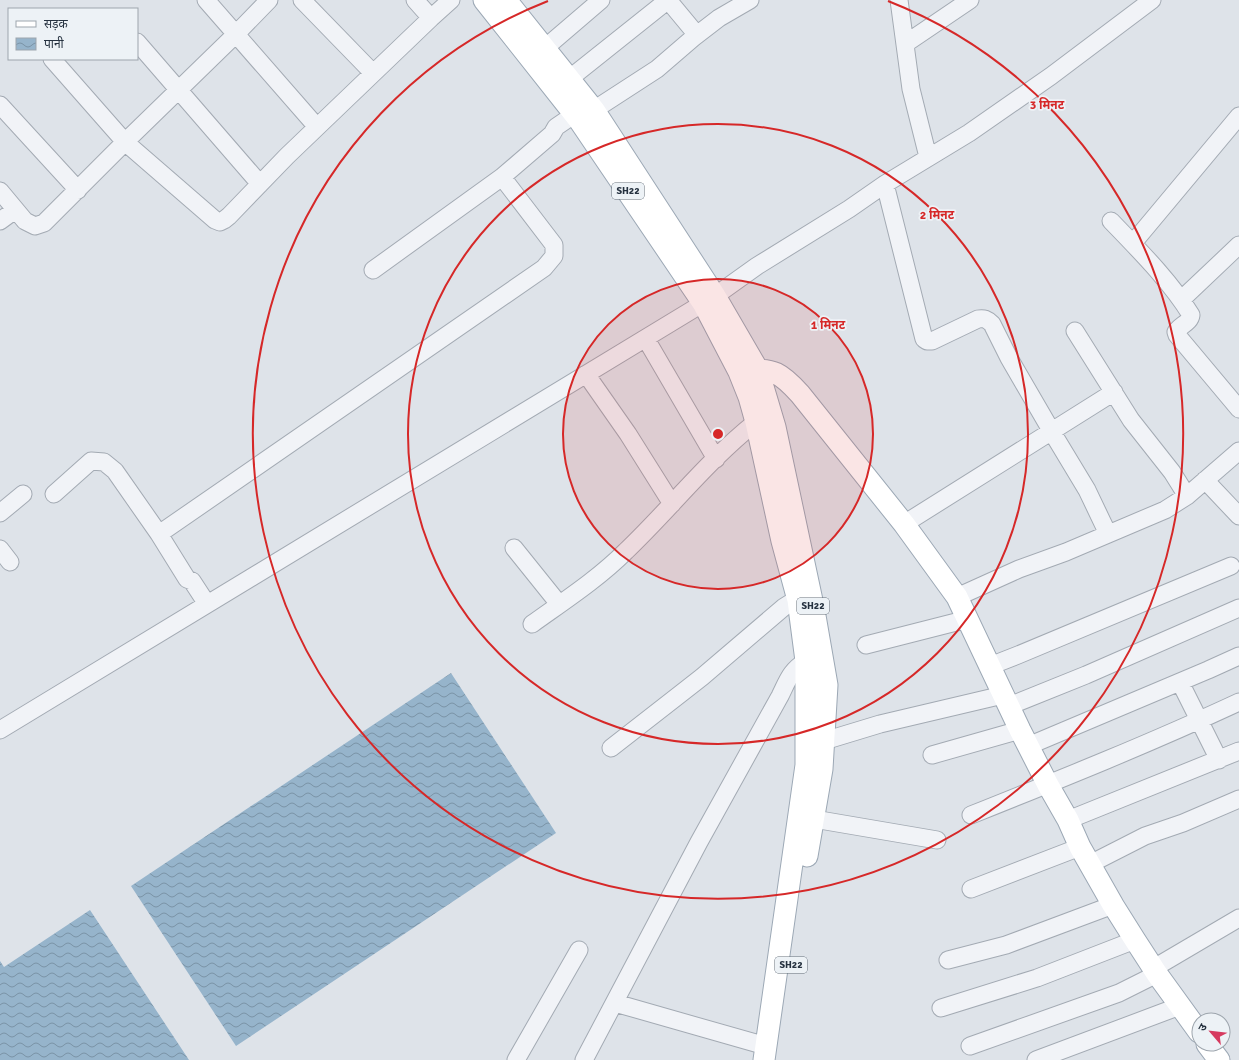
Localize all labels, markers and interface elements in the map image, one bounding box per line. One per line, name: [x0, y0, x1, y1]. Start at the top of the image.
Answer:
legend: [8, 8, 138, 60]
text: सड़क: [44, 17, 69, 32]
text: पानी: [44, 36, 65, 52]
text: 3 मिनट: [1030, 97, 1065, 113]
road number: SH22: [612, 183, 644, 199]
text: 2 मिनट: [920, 207, 955, 223]
text: 1 मिनट: [811, 317, 846, 333]
centre of rings: [711, 427, 725, 441]
road number: SH22: [797, 598, 829, 614]
road number: SH22: [775, 957, 807, 973]
north arrow: [1191, 1012, 1231, 1052]
text: उ: [1195, 1021, 1210, 1033]

